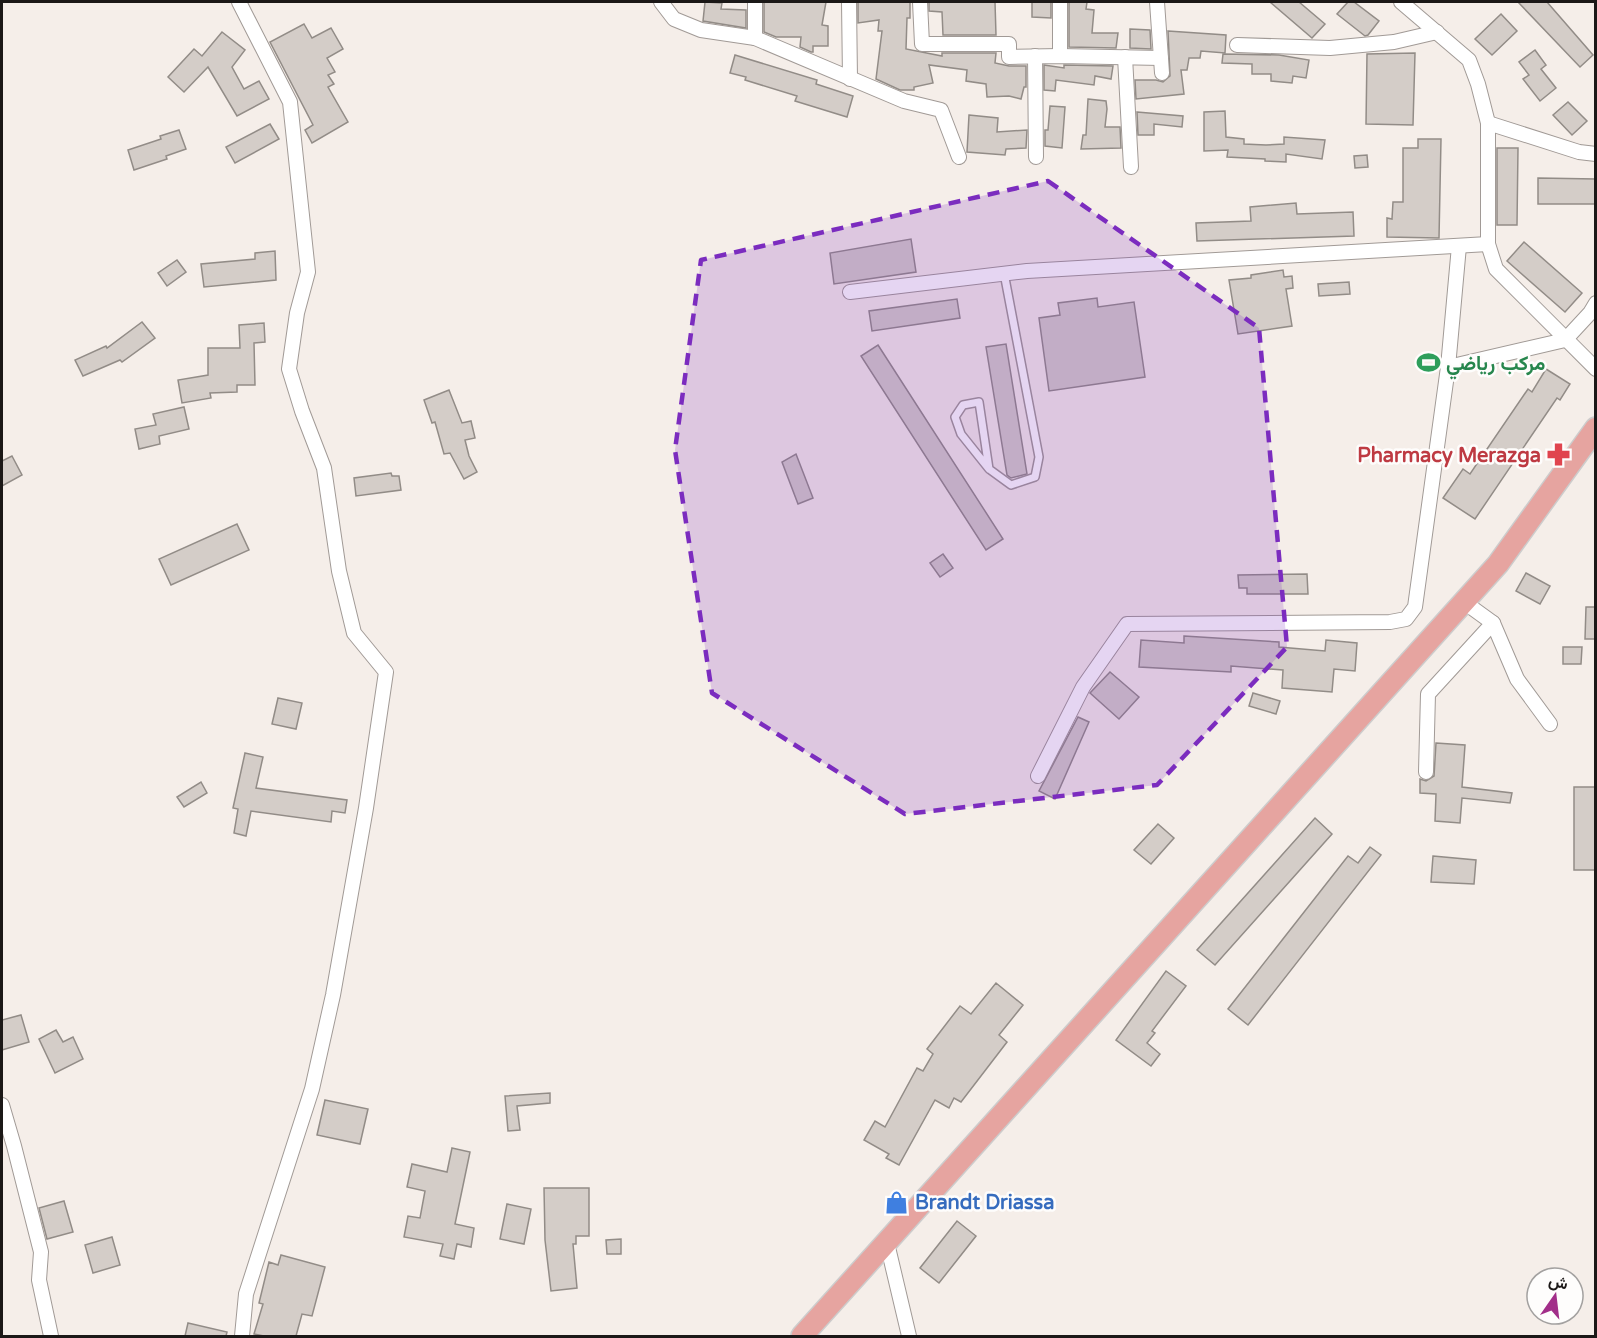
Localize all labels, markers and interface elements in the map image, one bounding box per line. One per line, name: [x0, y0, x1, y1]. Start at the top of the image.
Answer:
sports icon: مركب رياضي: [1415, 350, 1441, 376]
place label: مركب رياضي: [1446, 352, 1545, 380]
pharmacy icon: Pharmacy Merazga: [1546, 442, 1572, 468]
place label: Pharmacy Merazga: [1357, 444, 1541, 468]
shop icon: Brandt Driassa: [884, 1189, 910, 1215]
place label: Brandt Driassa: [915, 1191, 1054, 1215]
north arrow: [1525, 1266, 1585, 1326]
text: ش: [1547, 1270, 1570, 1294]

